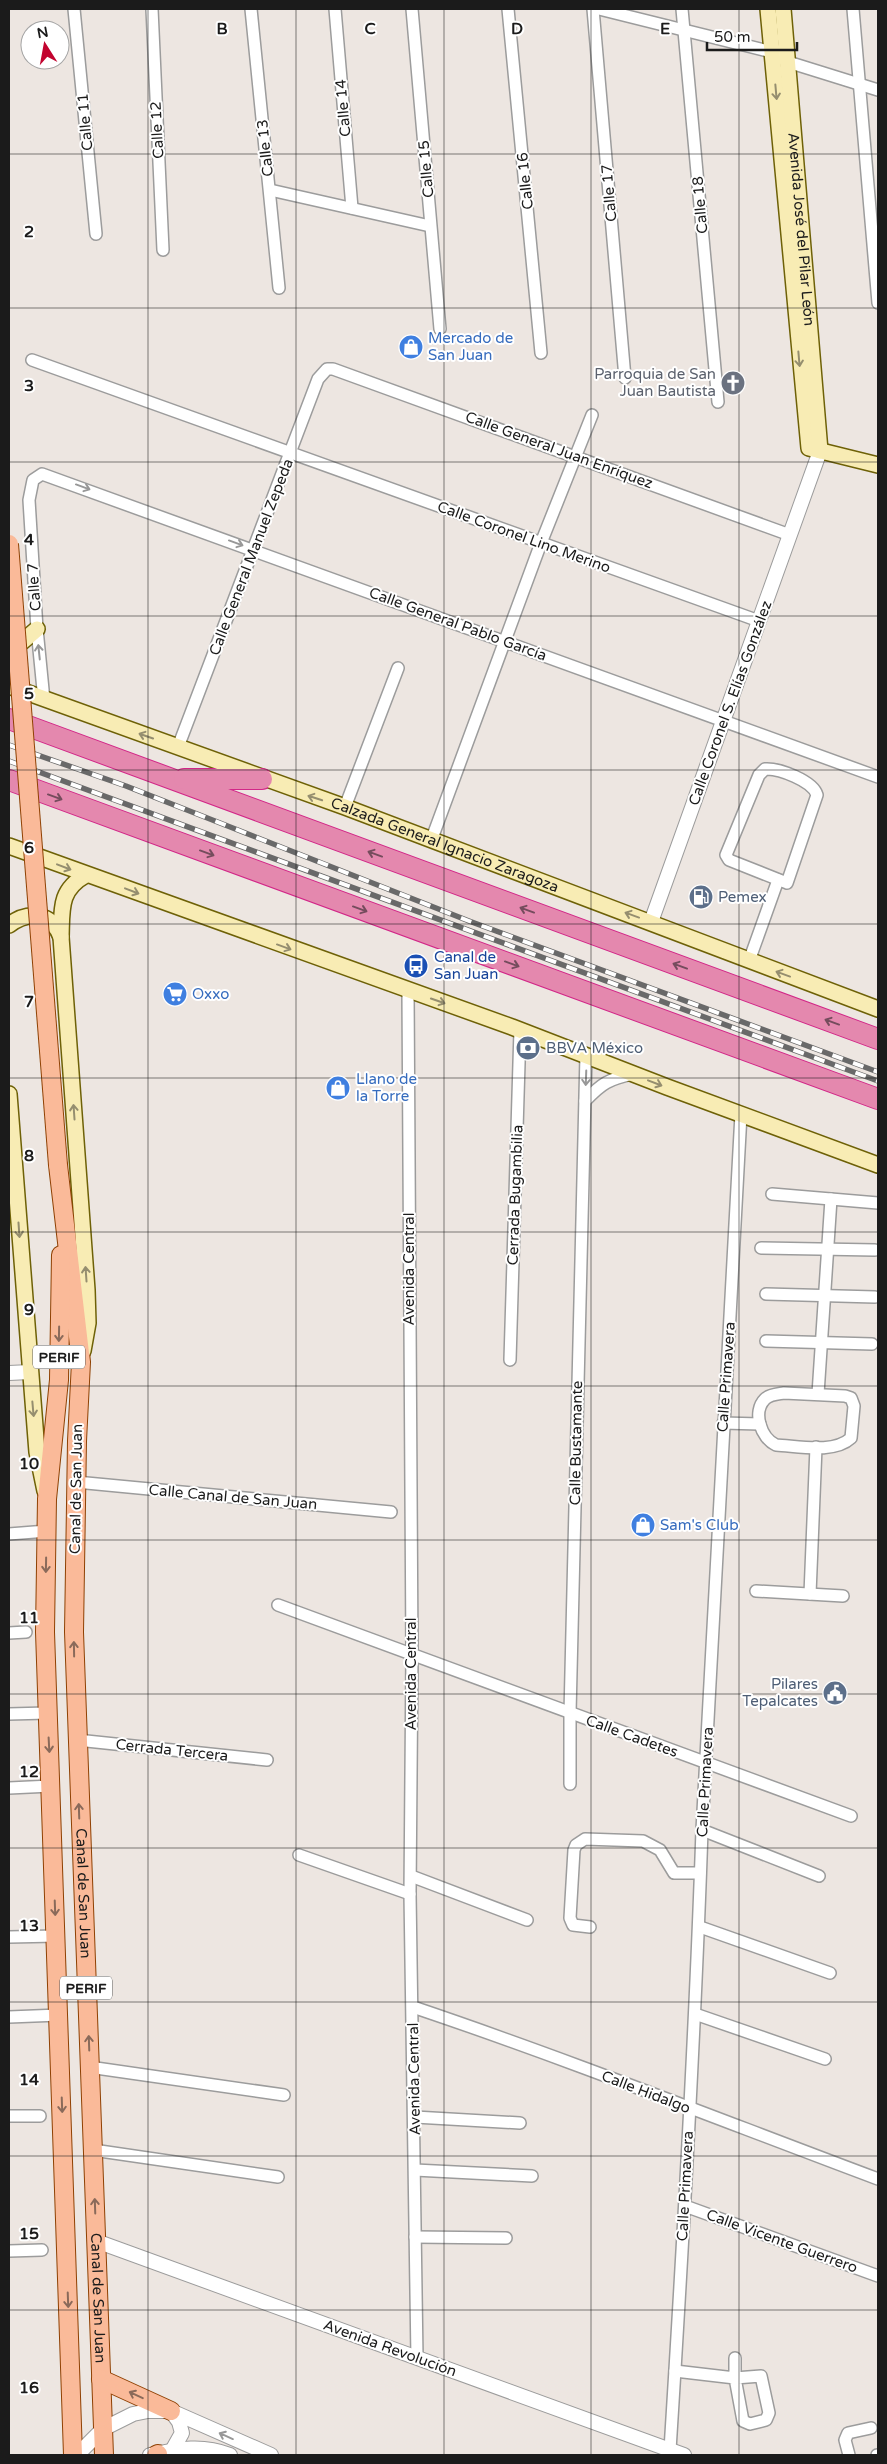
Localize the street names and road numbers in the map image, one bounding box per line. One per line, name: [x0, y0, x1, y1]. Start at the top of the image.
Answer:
street label: Calle 14: [332, 79, 354, 137]
street label: Calle 11: [74, 93, 96, 151]
street label: Calle 12: [147, 101, 167, 159]
street label: Calle 13: [253, 118, 277, 178]
street label: Avenida José del Pilar León: [784, 132, 818, 327]
street label: Calle 15: [415, 140, 437, 198]
street label: Calle 16: [513, 151, 537, 211]
street label: Calle 17: [598, 164, 620, 222]
street label: Calle 18: [689, 176, 711, 234]
street label: Calle General Juan Enríquez: [463, 408, 655, 492]
street label: Calle General Manuel Zepeda: [205, 456, 297, 658]
street label: Calle Coronel Lino Merino: [435, 497, 613, 577]
street label: Calle 7: [23, 562, 45, 612]
street label: Calle General Pablo García: [367, 583, 549, 665]
street label: Calle Coronel S. Elías González: [684, 598, 776, 808]
street label: Calzada General Ignacio Zaragoza: [329, 794, 561, 896]
street label: Cerrada Bugambilia: [504, 1124, 526, 1266]
street label: Avenida Central: [400, 1213, 418, 1325]
street label: Calle Primavera: [713, 1321, 739, 1433]
road number: PERIF: [33, 1345, 85, 1368]
street label: Calle Bustamante: [566, 1380, 586, 1506]
street label: Canal de San Juan: [66, 1424, 86, 1554]
street label: Calle Canal de San Juan: [148, 1481, 318, 1513]
street label: Avenida Central: [402, 1618, 420, 1730]
street label: Calle Cadetes: [583, 1711, 681, 1761]
street label: Calle Primavera: [693, 1726, 717, 1838]
street label: Cerrada Tercera: [115, 1735, 229, 1765]
street label: Canal de San Juan: [72, 1828, 95, 1959]
road number: PERIF: [60, 1976, 112, 2000]
street label: Avenida Central: [404, 2022, 424, 2136]
street label: Calle Hidalgo: [599, 2067, 693, 2117]
street label: Calle Primavera: [673, 2130, 697, 2242]
street label: Calle Vicente Guerrero: [704, 2205, 860, 2277]
street label: Canal de San Juan: [87, 2233, 110, 2364]
street label: Avenida Revolución: [321, 2316, 459, 2380]

